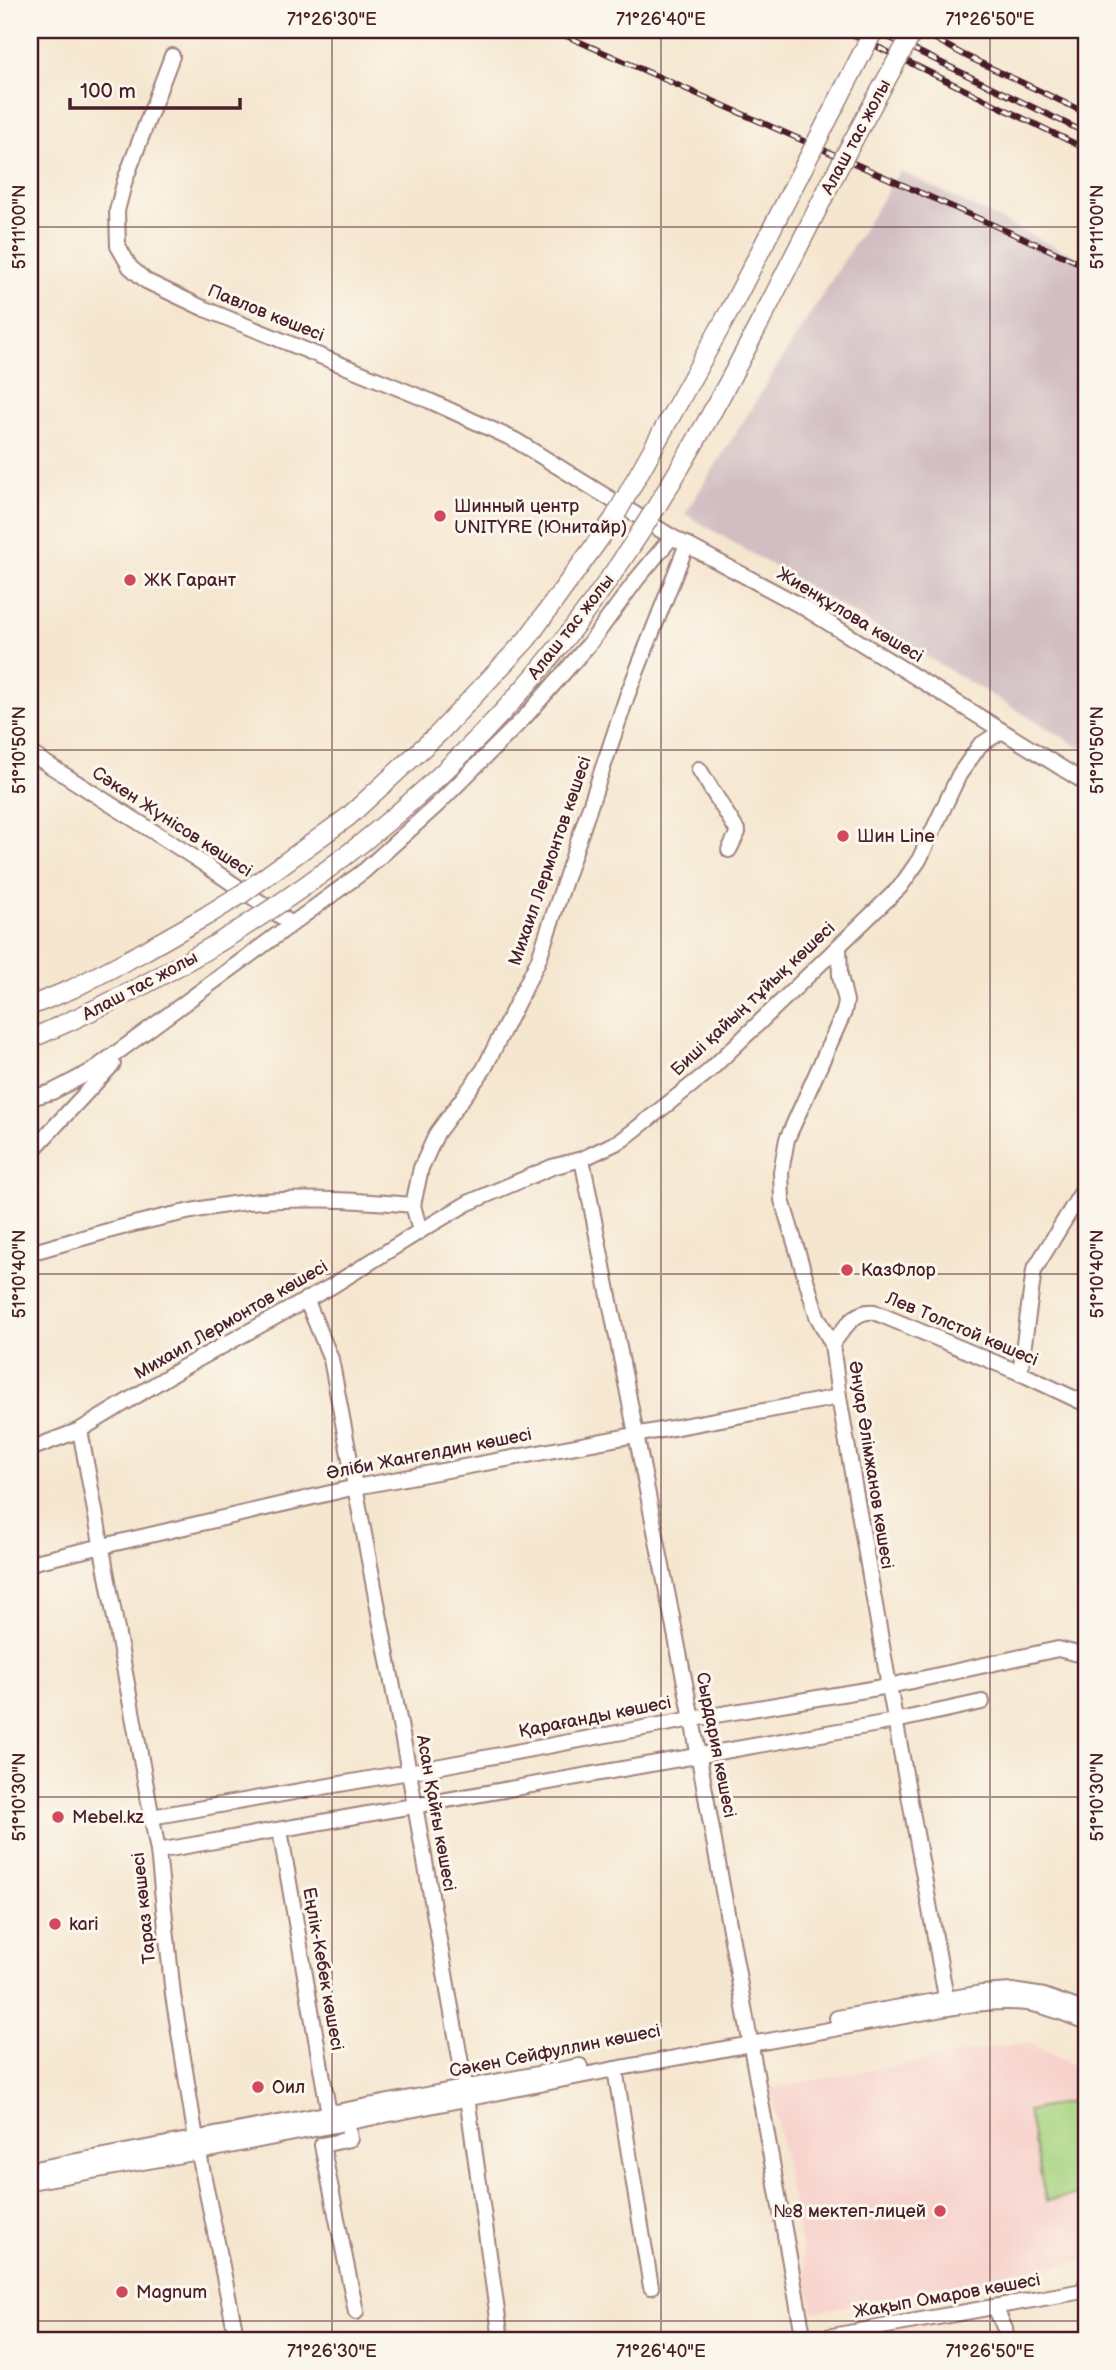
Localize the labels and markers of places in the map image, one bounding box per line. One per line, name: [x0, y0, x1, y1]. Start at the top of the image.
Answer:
place label: Шинный центр UNITYRE (Юнитайр): [454, 496, 627, 538]
marker: Шинный центр UNITYRE (Юнитайр): [432, 508, 448, 524]
place label: ЖК Гарант: [144, 570, 237, 591]
marker: ЖК Гарант: [122, 572, 138, 588]
place label: Шин Line: [857, 826, 935, 847]
marker: Шин Line: [835, 828, 851, 844]
place label: КазФлор: [861, 1260, 936, 1281]
marker: КазФлор: [839, 1262, 855, 1278]
place label: Mebel.kz: [72, 1807, 144, 1828]
marker: Mebel.kz: [50, 1809, 66, 1825]
place label: kari: [69, 1914, 98, 1935]
marker: kari: [47, 1916, 63, 1932]
place label: Оил: [272, 2077, 305, 2098]
marker: Оил: [250, 2079, 266, 2095]
place label: №8 мектеп-лицей: [773, 2201, 926, 2222]
marker: №8 мектеп-лицей: [932, 2203, 948, 2219]
place label: Magnum: [136, 2282, 207, 2303]
marker: Magnum: [114, 2284, 130, 2300]

